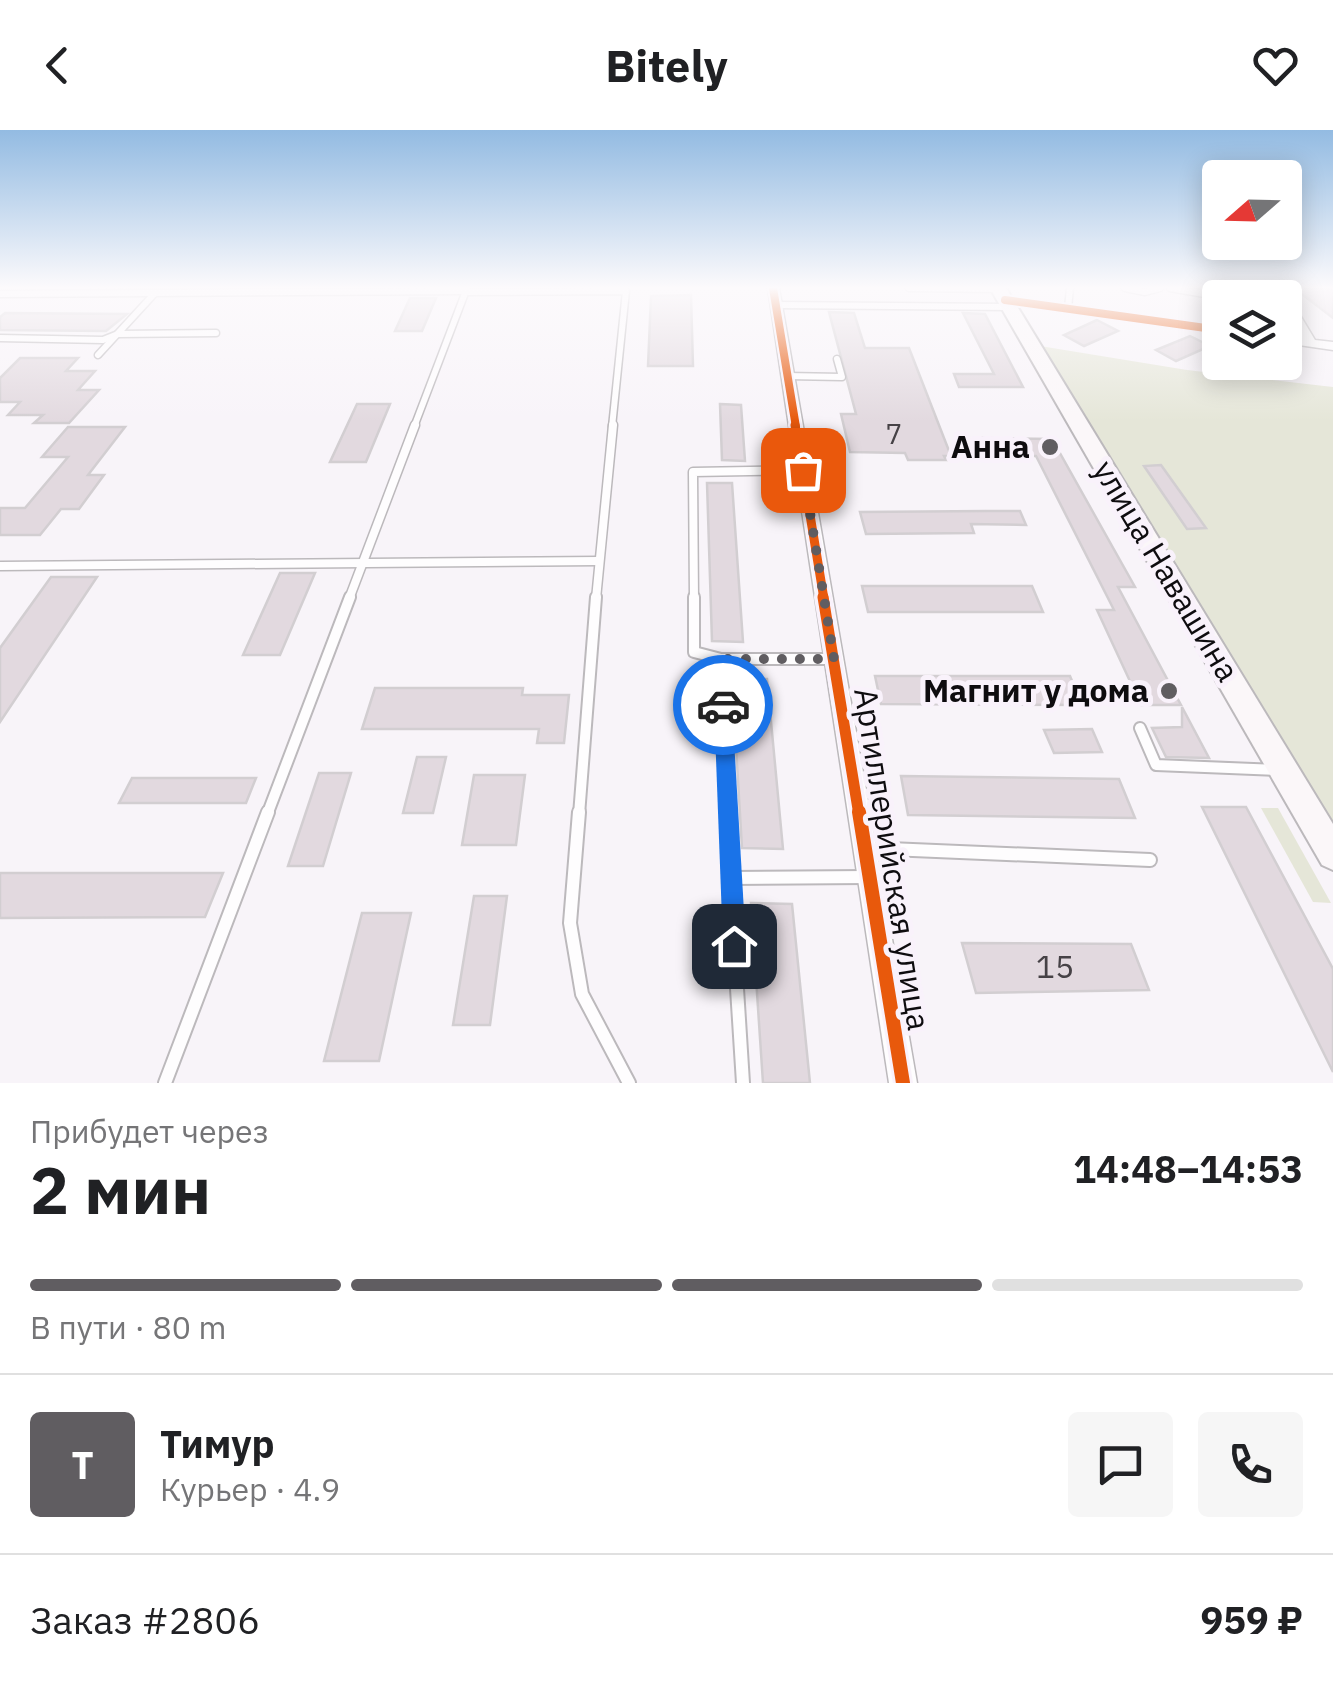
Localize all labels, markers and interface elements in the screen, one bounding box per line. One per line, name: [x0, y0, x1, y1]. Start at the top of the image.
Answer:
text: Bitely: [605, 36, 728, 94]
icon: back: [30, 38, 85, 93]
icon: heart: [1248, 38, 1303, 93]
north arrow: [1202, 160, 1302, 260]
map controls: [1202, 160, 1302, 380]
button: layers: [1202, 280, 1302, 380]
house number: 7: [886, 415, 902, 452]
place label: Анна: [951, 425, 1030, 467]
pin: [761, 428, 846, 513]
marker: Анна: [1039, 436, 1061, 458]
icon: bag: [776, 443, 831, 498]
street label: улица Навашина: [1084, 452, 1249, 689]
courier: [673, 655, 773, 755]
place label: Магнит у дома: [923, 669, 1149, 711]
icon: car: [696, 678, 751, 733]
marker: Магнит у дома: [1158, 680, 1180, 702]
street label: Артиллерийская улица: [845, 685, 941, 1033]
pin: [692, 904, 777, 989]
icon: home: [707, 919, 762, 974]
house number: 15: [1036, 945, 1074, 987]
text: Прибудет через: [30, 1110, 269, 1152]
text: 14:48–14:53: [1073, 1144, 1303, 1193]
text: 2 мин: [30, 1147, 211, 1232]
text: В пути · 80 m: [30, 1306, 226, 1348]
button: chat: [1068, 1412, 1173, 1517]
button: phone: [1198, 1412, 1303, 1517]
text: Тимур: [160, 1419, 275, 1468]
text: Т: [71, 1440, 94, 1489]
text: Курьер · 4.9: [160, 1468, 340, 1510]
text: Заказ #2806: [30, 1595, 260, 1644]
text: 959 ₽: [1201, 1595, 1303, 1644]

